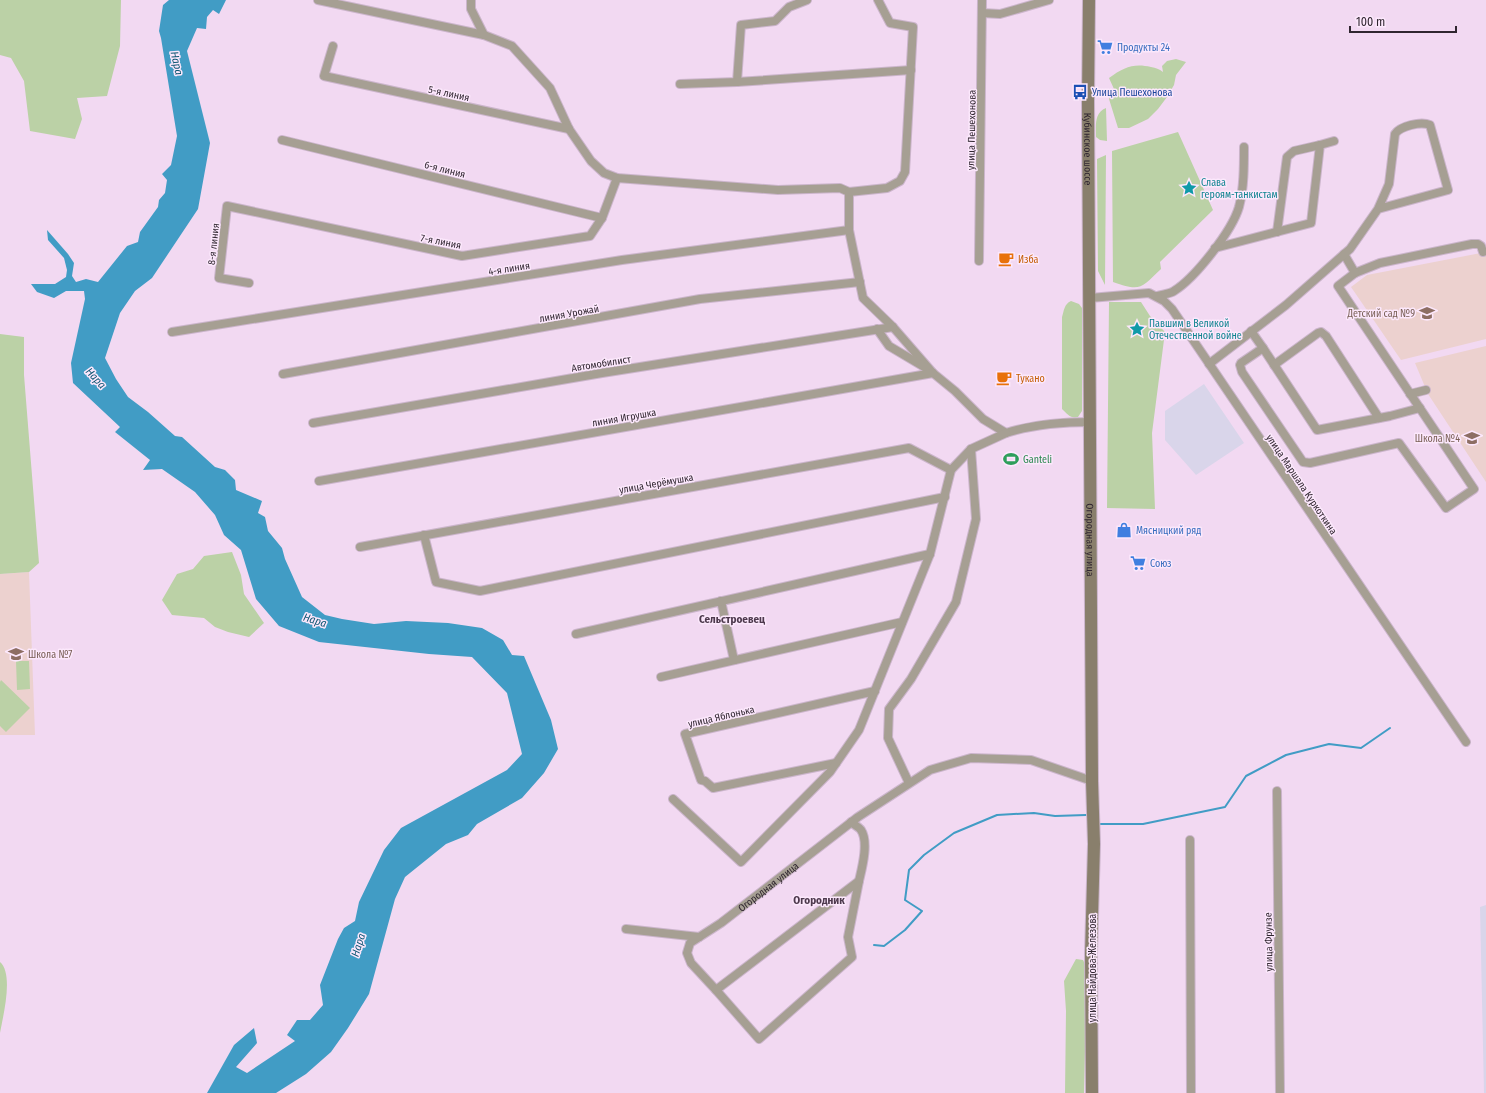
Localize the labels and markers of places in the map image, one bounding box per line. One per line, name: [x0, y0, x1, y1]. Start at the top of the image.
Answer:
supermarket icon: Продукты 24: [1096, 38, 1114, 56]
place label: Продукты 24: [1117, 42, 1170, 54]
bus stop icon: Улица Пешехонова: [1071, 83, 1089, 101]
place label: Улица Пешехонова: [1091, 87, 1172, 99]
place label: Слава героям-танкистам: [1201, 177, 1278, 201]
place icon: Слава героям-танкистам: [1180, 179, 1198, 197]
cafe icon: Изба: [997, 250, 1015, 268]
place label: Изба: [1018, 254, 1039, 266]
school or university icon: Детский сад №9: [1418, 304, 1436, 322]
place label: Детский сад №9: [1346, 308, 1415, 320]
place label: Павшим в Великой Отечественной войне: [1149, 318, 1242, 342]
place icon: Павшим в Великой Отечественной войне: [1128, 320, 1146, 338]
cafe icon: Тукано: [995, 369, 1013, 387]
place label: Тукано: [1016, 373, 1045, 385]
school or university icon: Школа №4: [1463, 429, 1481, 447]
place label: Школа №4: [1415, 433, 1460, 445]
sports icon: Ganteli: [1002, 450, 1020, 468]
place label: Ganteli: [1023, 454, 1052, 466]
shop icon: Мясницкий ряд: [1115, 521, 1133, 539]
place label: Мясницкий ряд: [1136, 525, 1201, 537]
supermarket icon: Союз: [1129, 554, 1147, 572]
place label: Союз: [1150, 558, 1171, 570]
school or university icon: Школа №7: [7, 645, 25, 663]
place label: Школа №7: [28, 649, 72, 661]

